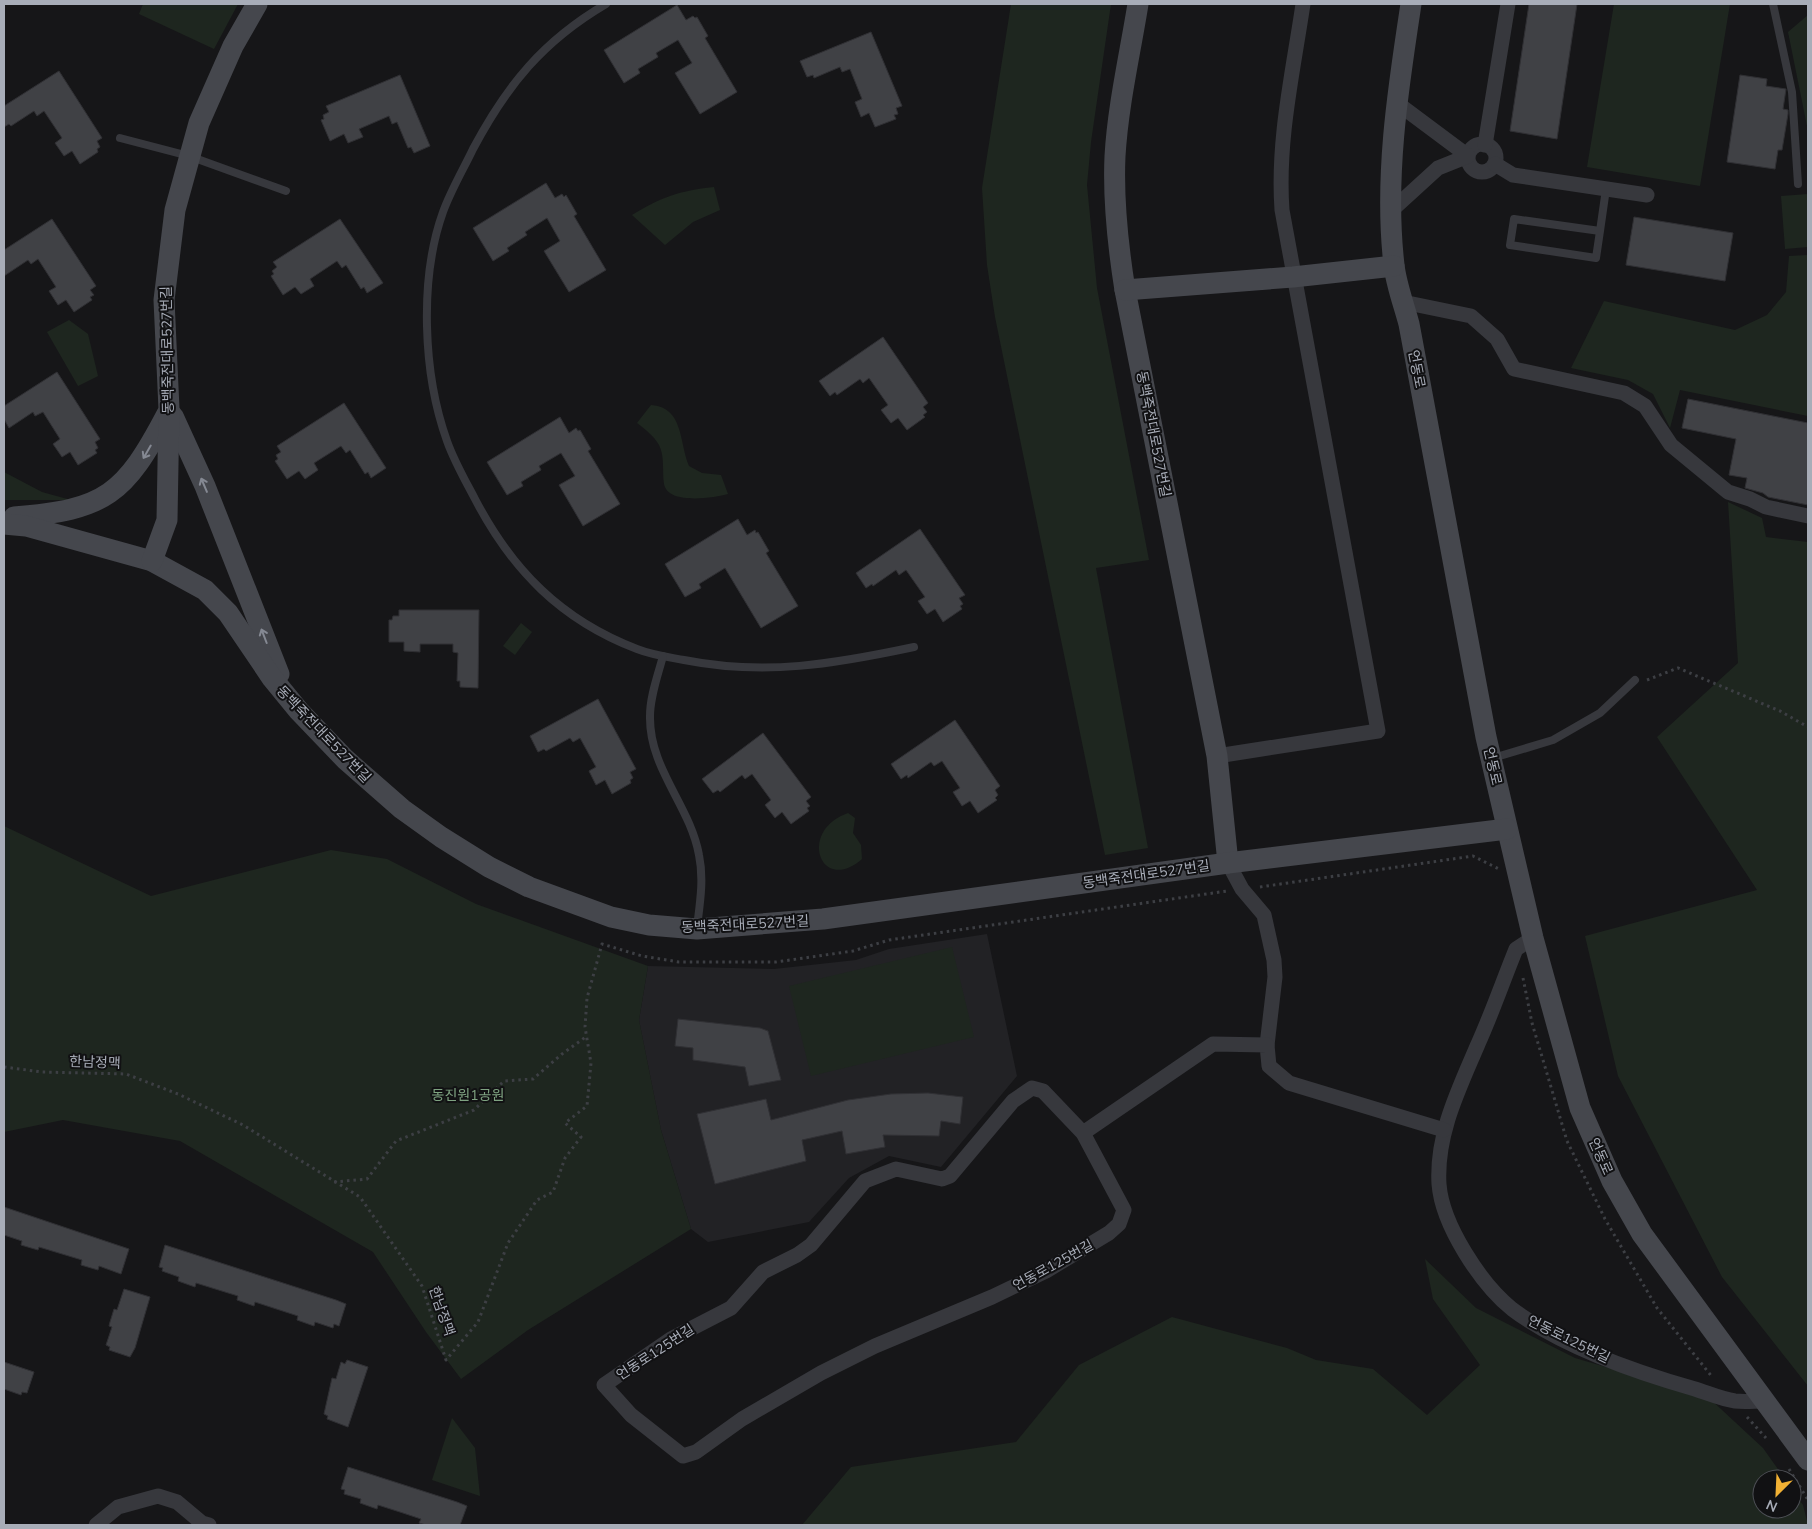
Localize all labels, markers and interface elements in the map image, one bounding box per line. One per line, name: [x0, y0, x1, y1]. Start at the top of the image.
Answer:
street label: 동백죽전대로527번길: [157, 286, 178, 414]
street label: 언동로: [1403, 348, 1430, 390]
street label: 동백죽전대로527번길: [1132, 369, 1175, 499]
one-way arrow: [141, 444, 151, 459]
one-way arrow: [199, 478, 208, 494]
one-way arrow: [259, 629, 268, 645]
street label: 동백죽전대로527번길: [272, 682, 375, 787]
street label: 언동로: [1479, 745, 1506, 787]
street label: 동백죽전대로527번길: [1081, 856, 1211, 893]
street label: 동백죽전대로527번길: [680, 912, 810, 937]
street label: 한남정맥: [69, 1052, 121, 1073]
park label: 동진원1공원: [432, 1086, 504, 1105]
street label: 언동로: [1584, 1135, 1617, 1178]
street label: 언동로125번길: [1009, 1235, 1097, 1295]
street label: 한남정맥: [424, 1284, 459, 1339]
street label: 언동로125번길: [1524, 1311, 1613, 1368]
street label: 언동로125번길: [613, 1320, 698, 1385]
north arrow: [1752, 1469, 1802, 1519]
text: N: [1763, 1495, 1781, 1516]

